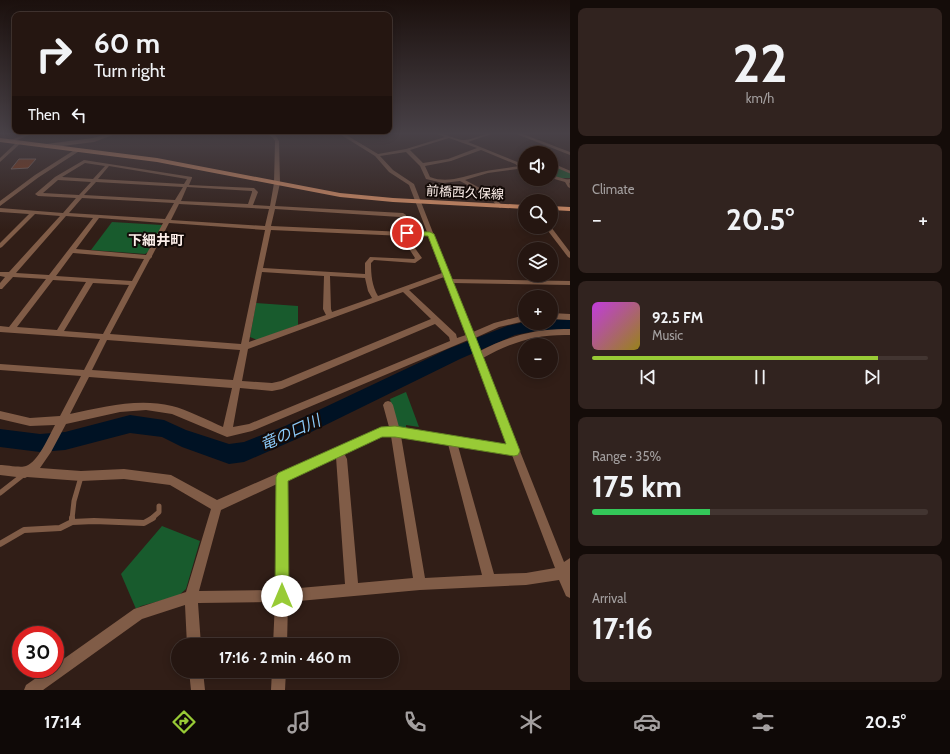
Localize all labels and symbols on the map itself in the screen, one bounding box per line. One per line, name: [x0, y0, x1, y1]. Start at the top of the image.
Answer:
street label: 前橋西久保線: [426, 182, 504, 202]
pin: [390, 216, 424, 250]
district label: 下細井町: [128, 231, 184, 249]
water label: 竜の口川: [257, 410, 325, 454]
position arrow: [261, 575, 303, 617]
speed limit sign: 30: [12, 626, 64, 678]

